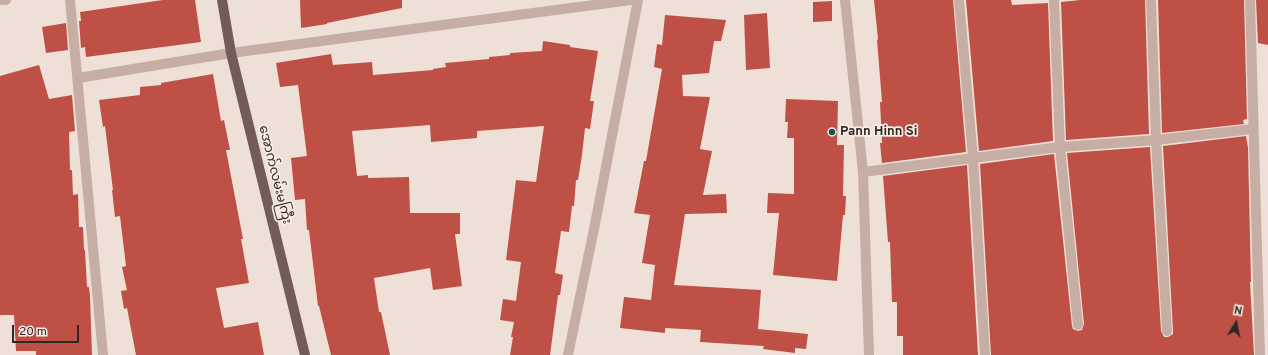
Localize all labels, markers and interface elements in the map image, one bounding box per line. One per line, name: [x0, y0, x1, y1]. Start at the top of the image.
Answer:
street label: အောက်လမ်းမကြီး: [254, 124, 294, 226]
place label: Pann Hinn Si: [840, 124, 917, 140]
marker: Pann Hinn Si: [827, 127, 837, 137]
north arrow: [1216, 303, 1256, 343]
text: N: [1233, 304, 1243, 319]
scale bar: [14, 317, 81, 343]
text: 20 m: [19, 324, 47, 340]

